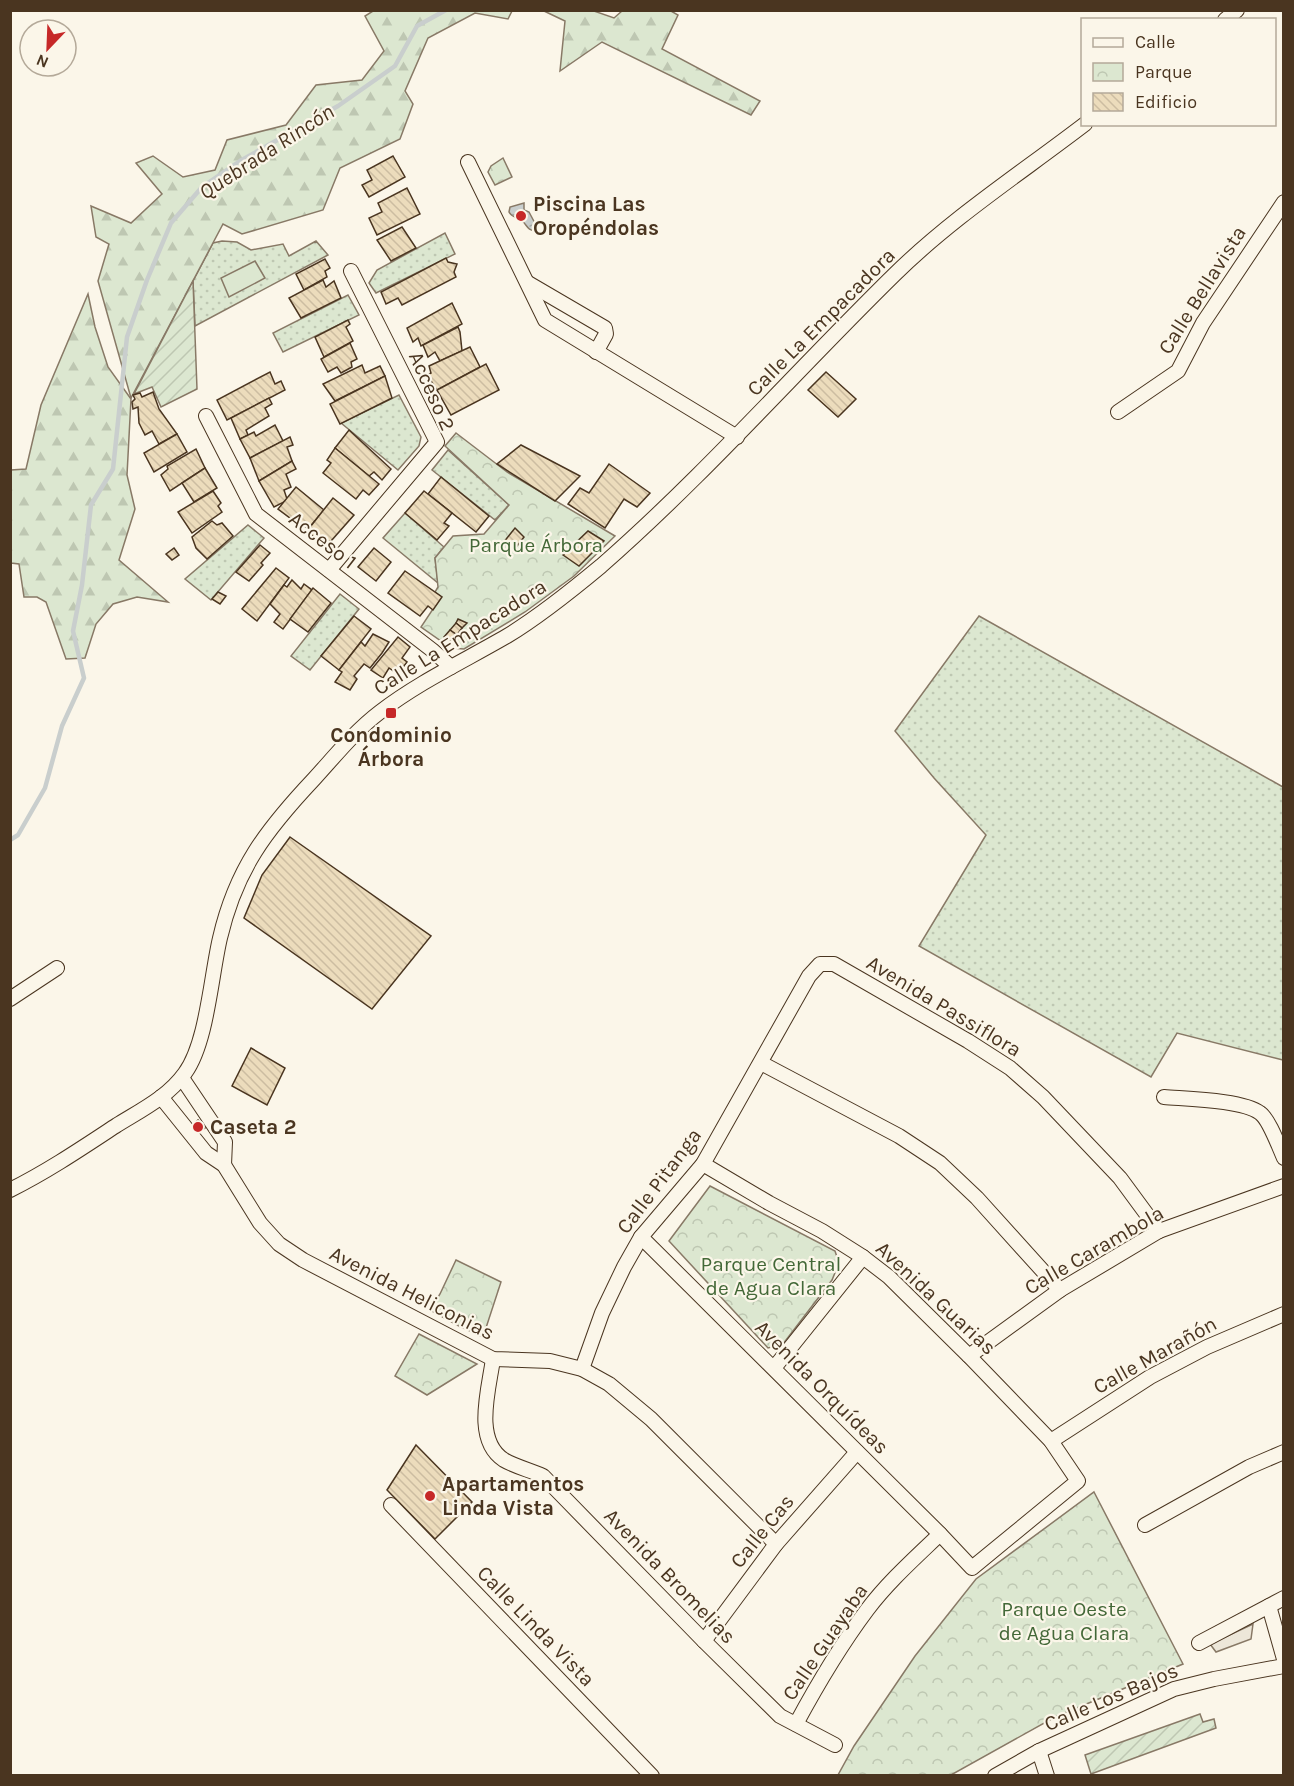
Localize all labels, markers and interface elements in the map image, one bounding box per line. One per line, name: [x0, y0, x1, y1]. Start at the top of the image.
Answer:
north arrow: [18, 18, 78, 78]
legend: [1081, 18, 1276, 126]
text: Calle: [1135, 31, 1175, 53]
text: N: [33, 50, 51, 72]
text: Parque: [1135, 61, 1192, 83]
text: Edificio: [1135, 91, 1197, 113]
water label: Quebrada Rincón: [194, 99, 339, 205]
place label: Piscina Las Oropéndolas: [533, 192, 659, 240]
marker: Piscina Las Oropéndolas: [514, 209, 528, 223]
street label: Calle Bellavista: [1153, 222, 1251, 358]
street label: Calle La Empacadora: [742, 243, 900, 401]
street label: Acceso 2: [404, 348, 460, 434]
street label: Acceso 1: [284, 506, 362, 574]
park label: Parque Árbora: [469, 533, 603, 557]
street label: Calle La Empacadora: [369, 574, 551, 700]
marker: Condominio Árbora: [384, 706, 398, 720]
place label: Condominio Árbora: [330, 723, 452, 771]
street label: Avenida Passiflora: [862, 950, 1026, 1062]
place label: Caseta 2: [210, 1115, 296, 1139]
marker: Caseta 2: [191, 1120, 205, 1134]
street label: Calle Pitanga: [612, 1124, 706, 1238]
street label: Calle Carambola: [1020, 1200, 1168, 1300]
street label: Avenida Guarias: [871, 1236, 1001, 1360]
street label: Avenida Heliconias: [326, 1241, 498, 1345]
park label: Parque Central de Agua Clara: [701, 1252, 841, 1300]
street label: Calle Marañón: [1089, 1311, 1221, 1399]
street label: Avenida Orquídeas: [750, 1315, 894, 1459]
place label: Apartamentos Linda Vista: [442, 1472, 584, 1520]
marker: Apartamentos Linda Vista: [423, 1489, 437, 1503]
street label: Calle Cas: [725, 1489, 799, 1573]
street label: Avenida Bromelias: [599, 1504, 741, 1648]
street label: Calle Linda Vista: [472, 1561, 600, 1691]
street label: Calle Guayaba: [777, 1579, 873, 1705]
park label: Parque Oeste de Agua Clara: [999, 1597, 1129, 1645]
street label: Calle Los Bajos: [1040, 1658, 1182, 1736]

